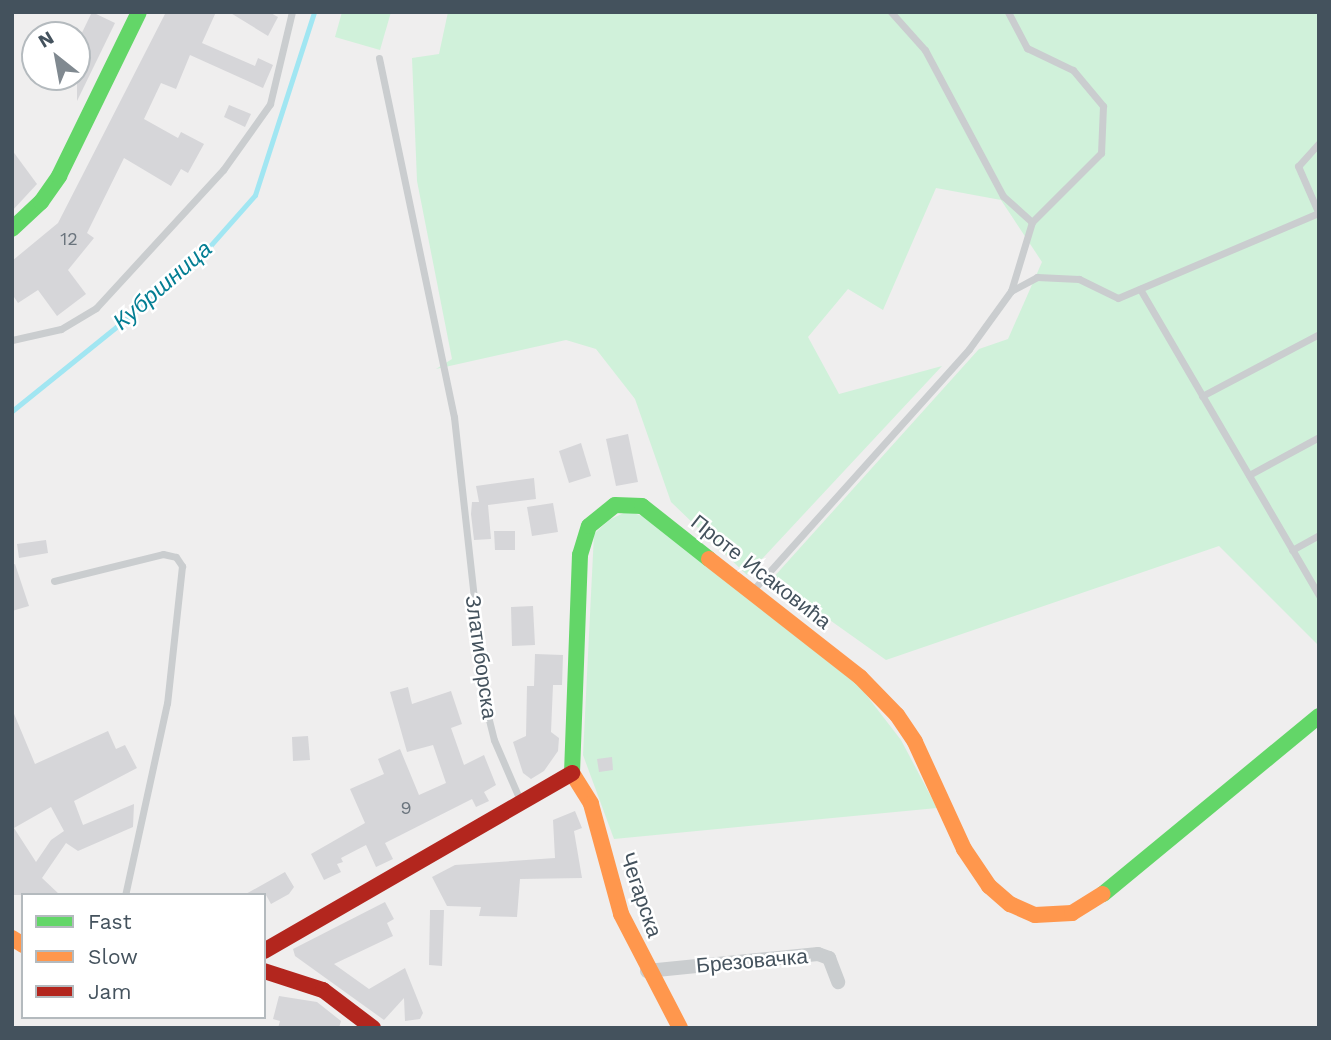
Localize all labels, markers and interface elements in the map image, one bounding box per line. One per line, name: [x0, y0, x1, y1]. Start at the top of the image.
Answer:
north arrow: [21, 21, 91, 91]
text: N: [34, 26, 58, 53]
house number: 12: [60, 228, 78, 250]
water label: Кубршница: [108, 236, 218, 336]
street label: Проте Исаковића: [686, 509, 836, 635]
street label: Златиборска: [460, 593, 502, 721]
house number: 9: [400, 797, 412, 819]
street label: Чегарска: [615, 849, 667, 941]
legend: [21, 893, 266, 1019]
text: Fast: [88, 909, 132, 934]
text: Slow: [88, 944, 138, 969]
street label: Брезовачка: [695, 944, 809, 978]
text: Jam: [88, 979, 131, 1004]

